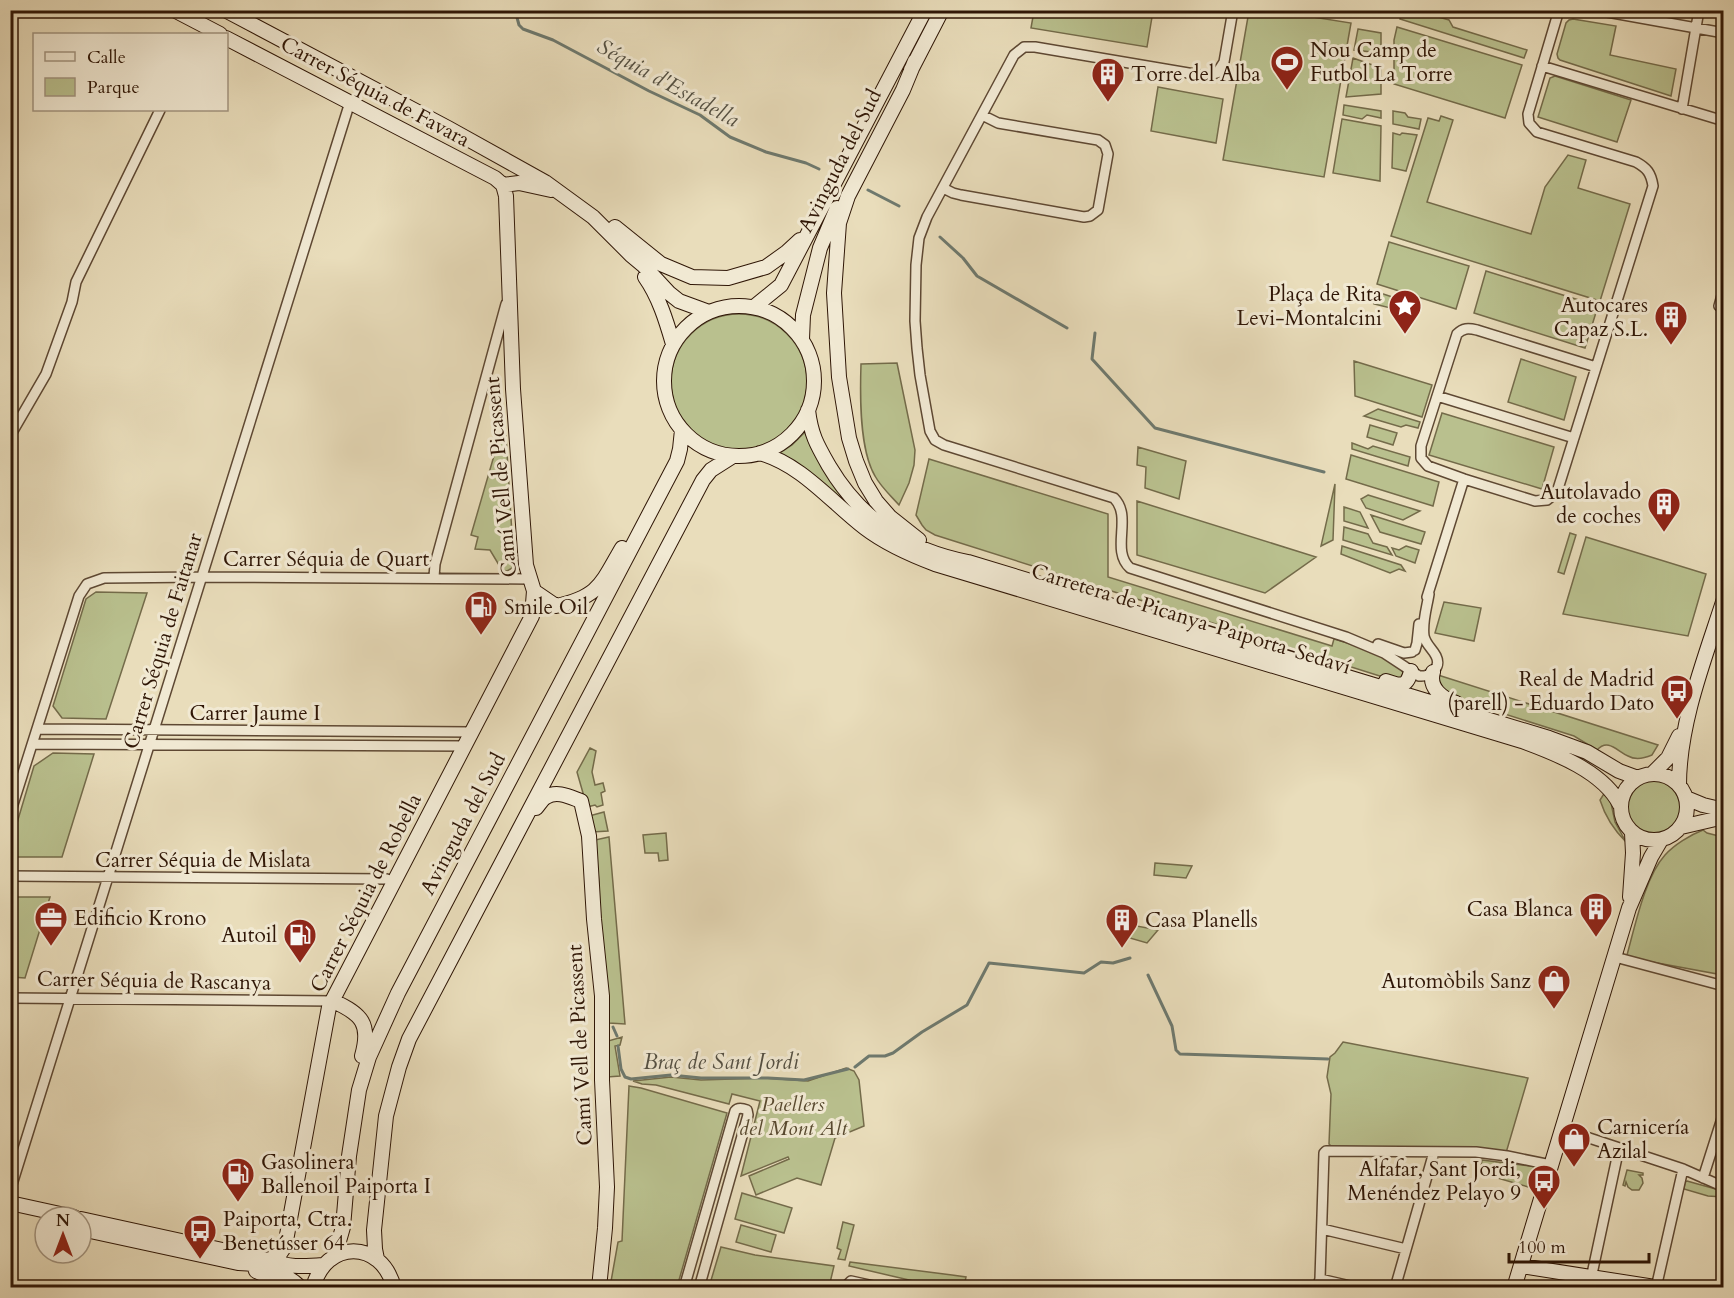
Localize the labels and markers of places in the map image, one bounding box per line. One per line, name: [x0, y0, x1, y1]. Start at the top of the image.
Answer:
place label: Nou Camp de Futbol La Torre: [1310, 36, 1453, 89]
sports icon: Nou Camp de Futbol La Torre: [1269, 44, 1305, 91]
building icon: Torre del Alba: [1090, 56, 1126, 103]
place label: Torre del Alba: [1131, 60, 1261, 89]
place label: Plaça de Rita Levi-Montalcini: [1236, 280, 1382, 333]
place icon: Plaça de Rita Levi-Montalcini: [1387, 288, 1423, 335]
place label: Autocares Capaz S.L.: [1554, 291, 1648, 344]
building icon: Autocares Capaz S.L.: [1653, 299, 1689, 346]
place label: Autolavado de coches: [1540, 478, 1641, 531]
building icon: Autolavado de coches: [1646, 486, 1682, 533]
fuel station icon: Smile Oil: [463, 589, 499, 636]
place label: Smile Oil: [504, 593, 588, 622]
place label: Real de Madrid (parell) - Eduardo Dato: [1447, 665, 1654, 718]
bus stop icon: Real de Madrid (parell) - Eduardo Dato: [1659, 673, 1695, 720]
building icon: Casa Blanca: [1578, 891, 1614, 938]
place label: Casa Blanca: [1467, 895, 1573, 924]
office icon: Edificio Krono: [33, 900, 69, 947]
building icon: Casa Planells: [1104, 902, 1140, 949]
place label: Edificio Krono: [74, 904, 206, 933]
place label: Casa Planells: [1145, 906, 1258, 935]
fuel station icon: Autoil: [282, 917, 318, 964]
place label: Autoil: [221, 921, 277, 950]
shop icon: Automòbils Sanz: [1536, 963, 1572, 1010]
place label: Automòbils Sanz: [1381, 967, 1532, 996]
place label: Carnicería Azilal: [1597, 1113, 1689, 1166]
shop icon: Carnicería Azilal: [1556, 1121, 1592, 1168]
place label: Gasolinera Ballenoil Paiporta I: [261, 1148, 431, 1201]
place label: Alfafar, Sant Jordi, Menéndez Pelayo 9: [1347, 1155, 1521, 1208]
fuel station icon: Gasolinera Ballenoil Paiporta I: [220, 1156, 256, 1203]
bus stop icon: Alfafar, Sant Jordi, Menéndez Pelayo 9: [1526, 1163, 1562, 1210]
place label: Paiporta, Ctra. Benetússer 64: [223, 1205, 352, 1258]
bus stop icon: Paiporta, Ctra. Benetússer 64: [182, 1213, 218, 1260]

